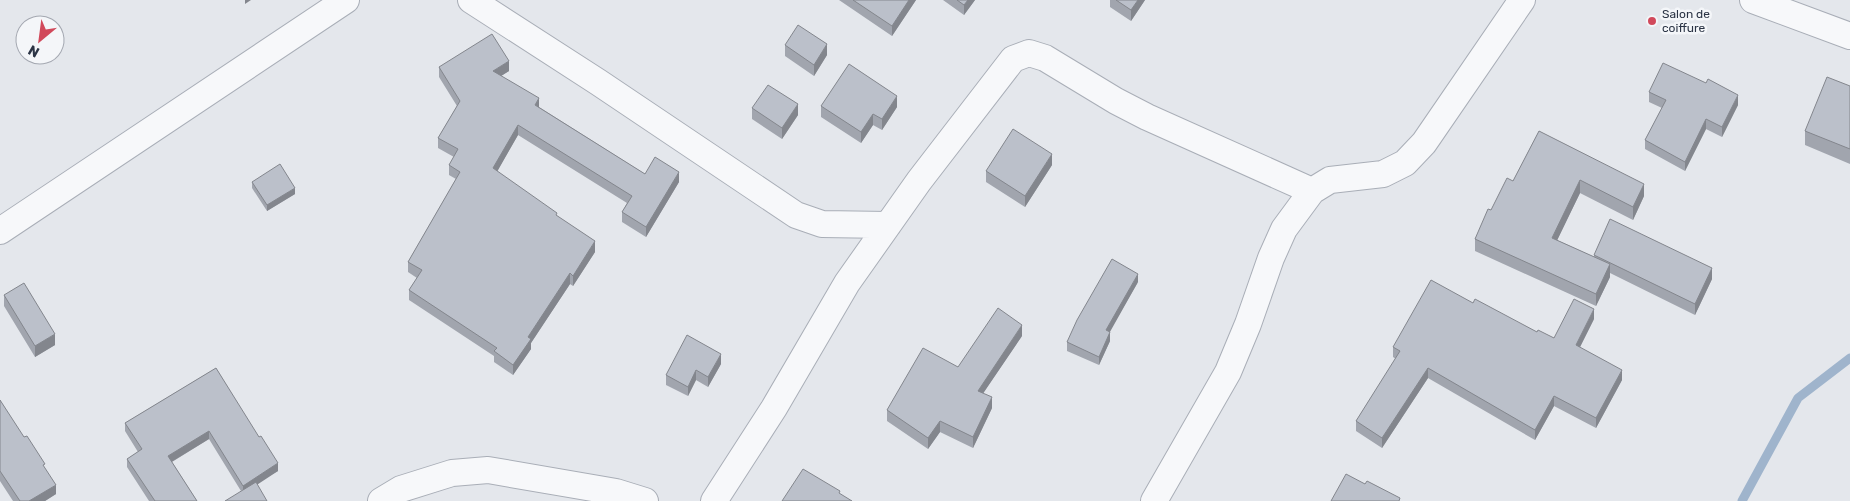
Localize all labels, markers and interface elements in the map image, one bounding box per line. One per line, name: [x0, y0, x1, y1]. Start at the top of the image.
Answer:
place label: Salon de coiffure: [1662, 7, 1710, 35]
north arrow: [15, 15, 65, 65]
marker: Salon de coiffure: [1646, 15, 1658, 27]
text: N: [25, 41, 42, 61]

